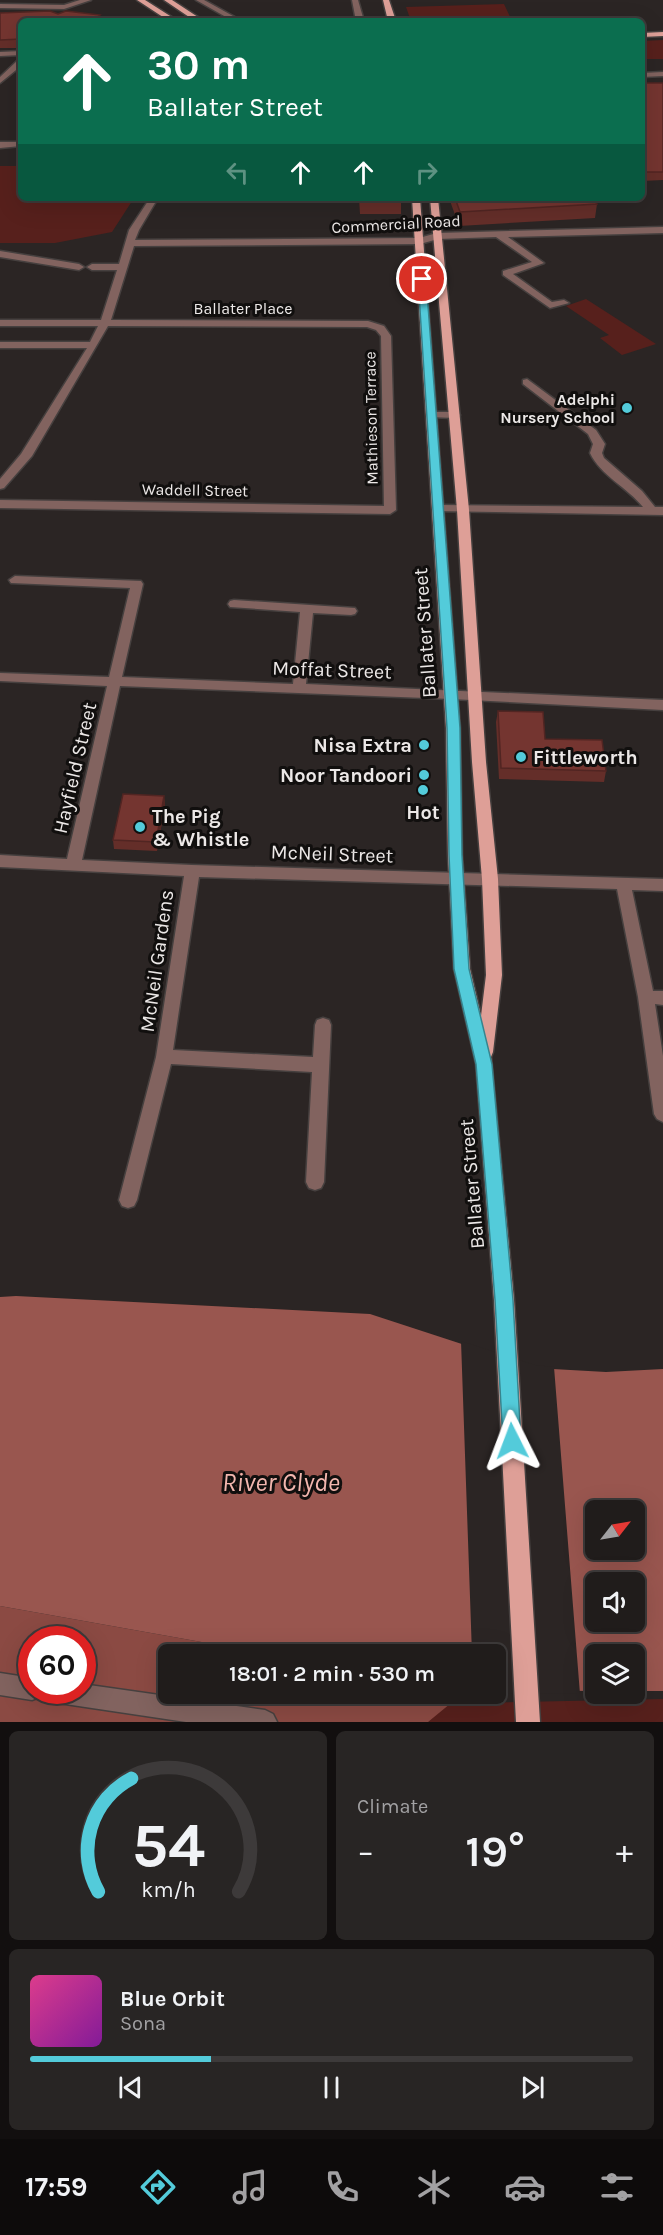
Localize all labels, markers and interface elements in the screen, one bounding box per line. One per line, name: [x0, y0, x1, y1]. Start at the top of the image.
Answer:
text: 30 m: [147, 40, 250, 90]
icon: ahead: [48, 42, 126, 120]
text: Ballater Street: [147, 91, 323, 123]
icon: left: [221, 156, 254, 189]
icon: ahead: [284, 156, 317, 189]
icon: ahead: [347, 156, 380, 189]
icon: right: [410, 156, 443, 189]
street label: Commercial Road: [331, 211, 461, 237]
pin: [396, 253, 447, 304]
icon: arrive: [405, 262, 438, 295]
street label: Ballater Place: [194, 299, 292, 318]
street label: Mathieson Terrace: [360, 351, 382, 485]
place label: Adelphi Nursery School: [500, 390, 615, 427]
marker: Adelphi Nursery School: [620, 401, 634, 415]
street label: Waddell Street: [142, 480, 248, 500]
street label: Ballater Street: [409, 567, 441, 699]
street label: Moffat Street: [272, 656, 393, 684]
street label: Hayfield Street: [49, 700, 101, 836]
place label: Nisa Extra: [314, 734, 412, 757]
marker: Nisa Extra: [417, 738, 431, 752]
place label: Fittleworth: [533, 746, 638, 769]
marker: Fittleworth: [514, 750, 528, 764]
place label: Noor Tandoori: [280, 764, 412, 787]
marker: Noor Tandoori: [417, 768, 431, 782]
marker: Hot: [416, 783, 430, 797]
place label: Hot: [406, 801, 440, 824]
place label: The Pig & Whistle: [152, 805, 249, 851]
marker: The Pig & Whistle: [133, 820, 147, 834]
street label: McNeil Street: [270, 840, 394, 868]
street label: McNeil Gardens: [136, 888, 178, 1034]
street label: Ballater Street: [455, 1118, 489, 1250]
position arrow: [480, 1409, 544, 1473]
water label: River Clyde: [222, 1467, 340, 1498]
north arrow: [585, 1500, 645, 1560]
map controls: [585, 1500, 645, 1704]
button: sound: [585, 1572, 645, 1632]
speed limit sign: 60: [18, 1626, 96, 1704]
button: layers: [585, 1644, 645, 1704]
text: 18:01 · 2 min · 530 m: [229, 1661, 435, 1687]
text: Climate: [357, 1795, 428, 1818]
text: 54: [131, 1809, 205, 1882]
text: 19°: [465, 1825, 525, 1877]
text: −: [357, 1832, 374, 1870]
text: +: [616, 1832, 633, 1870]
text: km/h: [141, 1878, 195, 1903]
text: Blue Orbit: [120, 1986, 225, 2012]
text: Sona: [120, 2012, 166, 2035]
icon: previous: [114, 2071, 147, 2104]
icon: pause: [315, 2071, 348, 2104]
icon: next: [516, 2071, 549, 2104]
icon: directions: [137, 2166, 179, 2208]
icon: music: [229, 2166, 271, 2208]
icon: phone: [321, 2166, 363, 2208]
icon: climate: [413, 2166, 455, 2208]
icon: car: [504, 2166, 546, 2208]
icon: filters: [596, 2166, 638, 2208]
text: 17:59: [25, 2171, 87, 2203]

